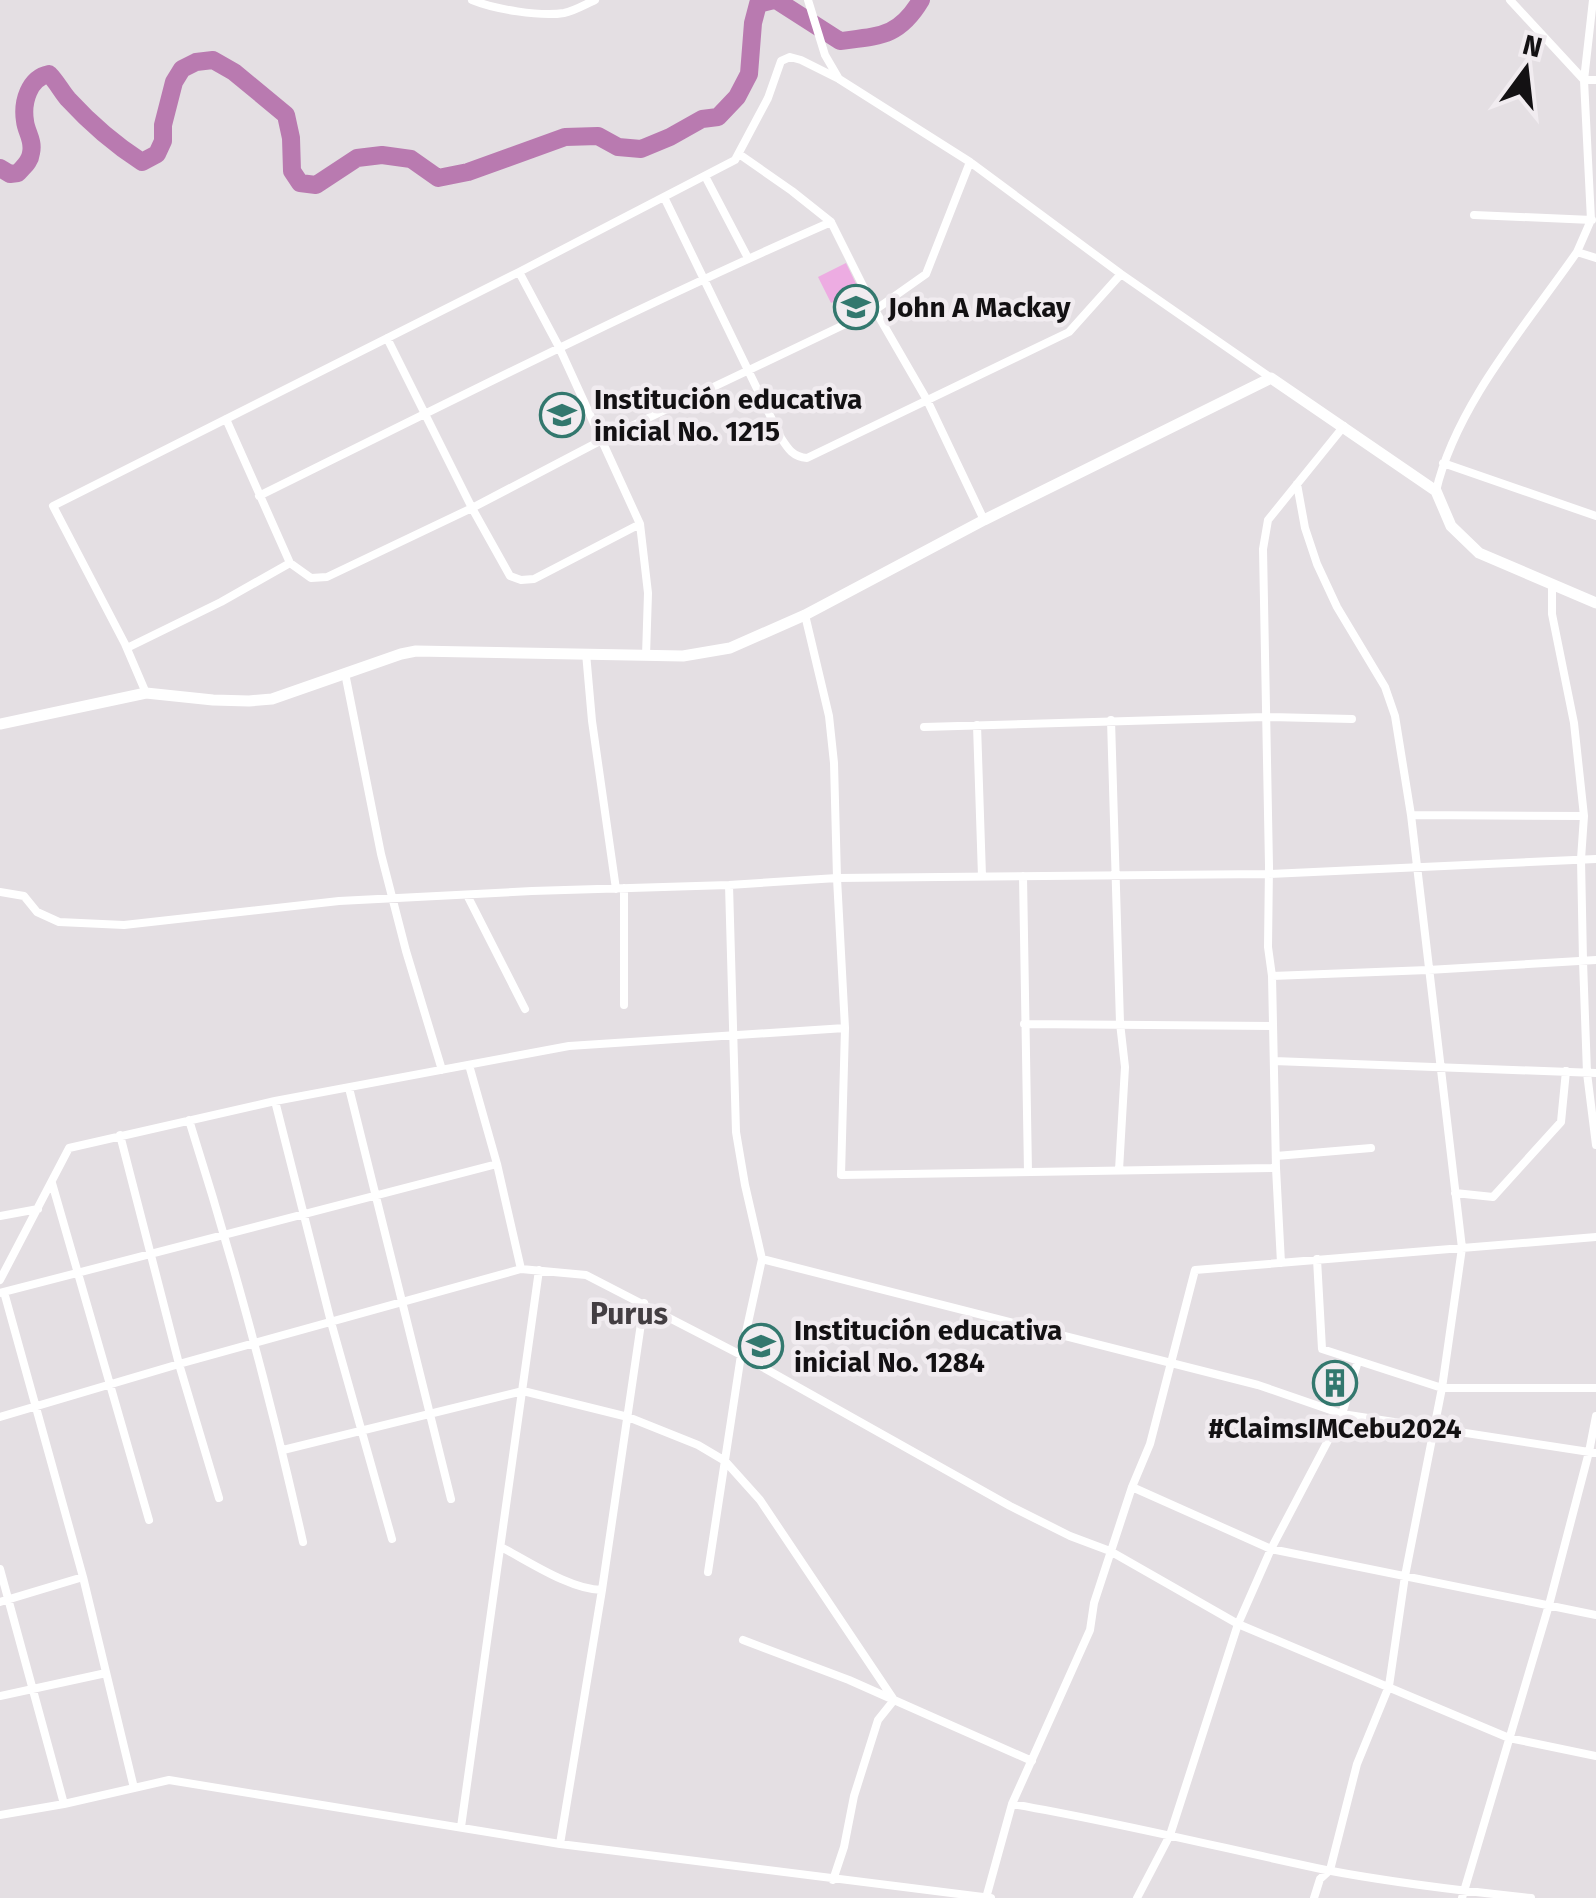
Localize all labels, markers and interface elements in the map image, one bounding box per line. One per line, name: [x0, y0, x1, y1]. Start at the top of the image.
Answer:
north arrow: [1476, 20, 1576, 120]
text: N: [1519, 28, 1546, 65]
school or university icon: John A Mackay: [833, 284, 879, 330]
place label: John A Mackay: [887, 291, 1071, 324]
place label: Institución educativa inicial No. 1215: [594, 383, 862, 448]
school or university icon: Institución educativa inicial No. 1215: [539, 392, 585, 438]
district label: Purus: [590, 1296, 668, 1332]
place label: Institución educativa inicial No. 1284: [794, 1314, 1062, 1379]
school or university icon: Institución educativa inicial No. 1284: [738, 1323, 784, 1369]
building icon: #ClaimsIMCebu2024: [1312, 1360, 1358, 1406]
place label: #ClaimsIMCebu2024: [1208, 1412, 1462, 1445]

